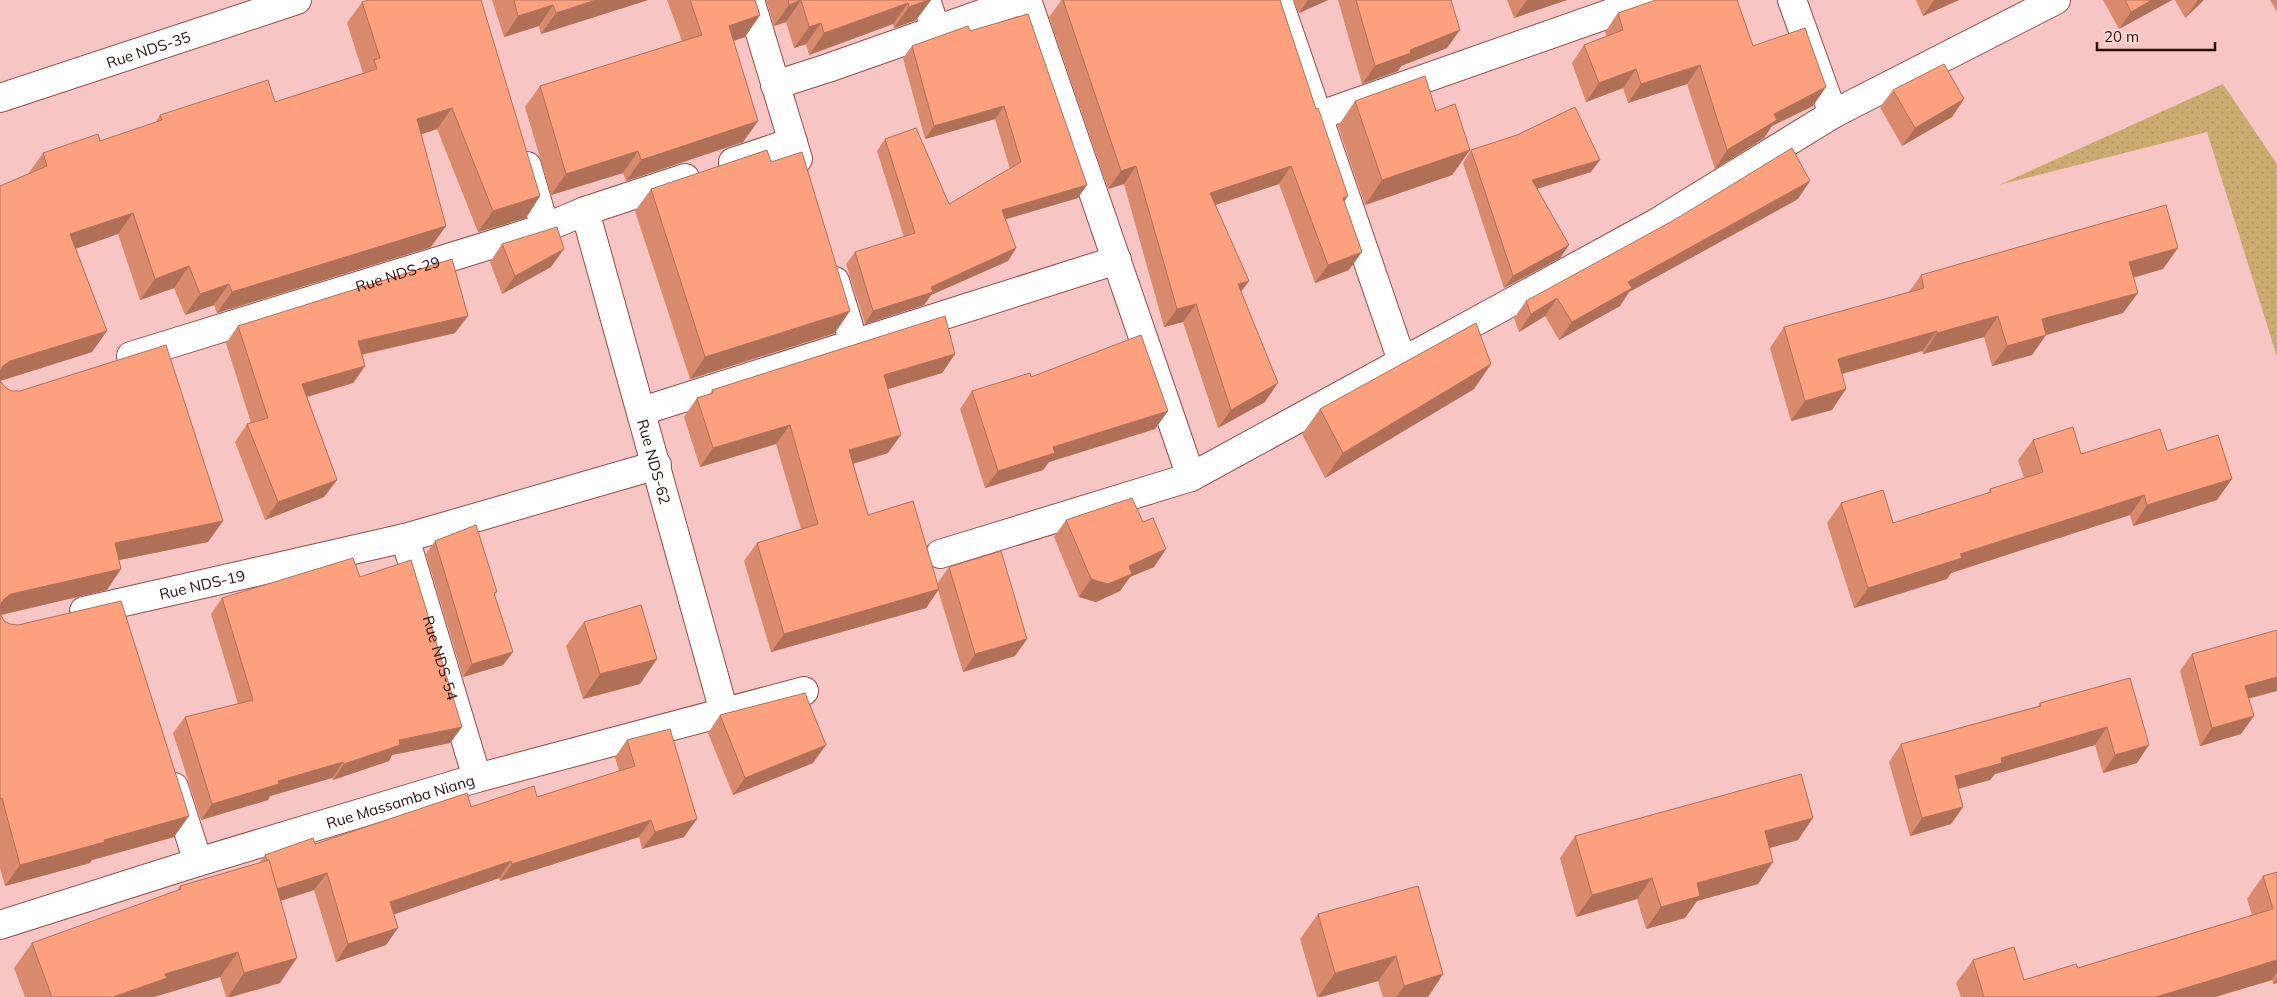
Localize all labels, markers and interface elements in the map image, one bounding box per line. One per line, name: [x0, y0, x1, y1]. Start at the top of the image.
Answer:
scale bar: [2097, 20, 2214, 52]
street label: Rue NDS-35: [104, 26, 193, 72]
text: 20 m: [2104, 27, 2139, 46]
street label: Rue NDS-29: [353, 252, 442, 296]
street label: Rue NDS-62: [634, 417, 675, 506]
street label: Rue NDS-19: [157, 565, 247, 603]
street label: Rue NDS-54: [419, 613, 463, 702]
street label: Rue Massamba Niang: [324, 770, 477, 832]

